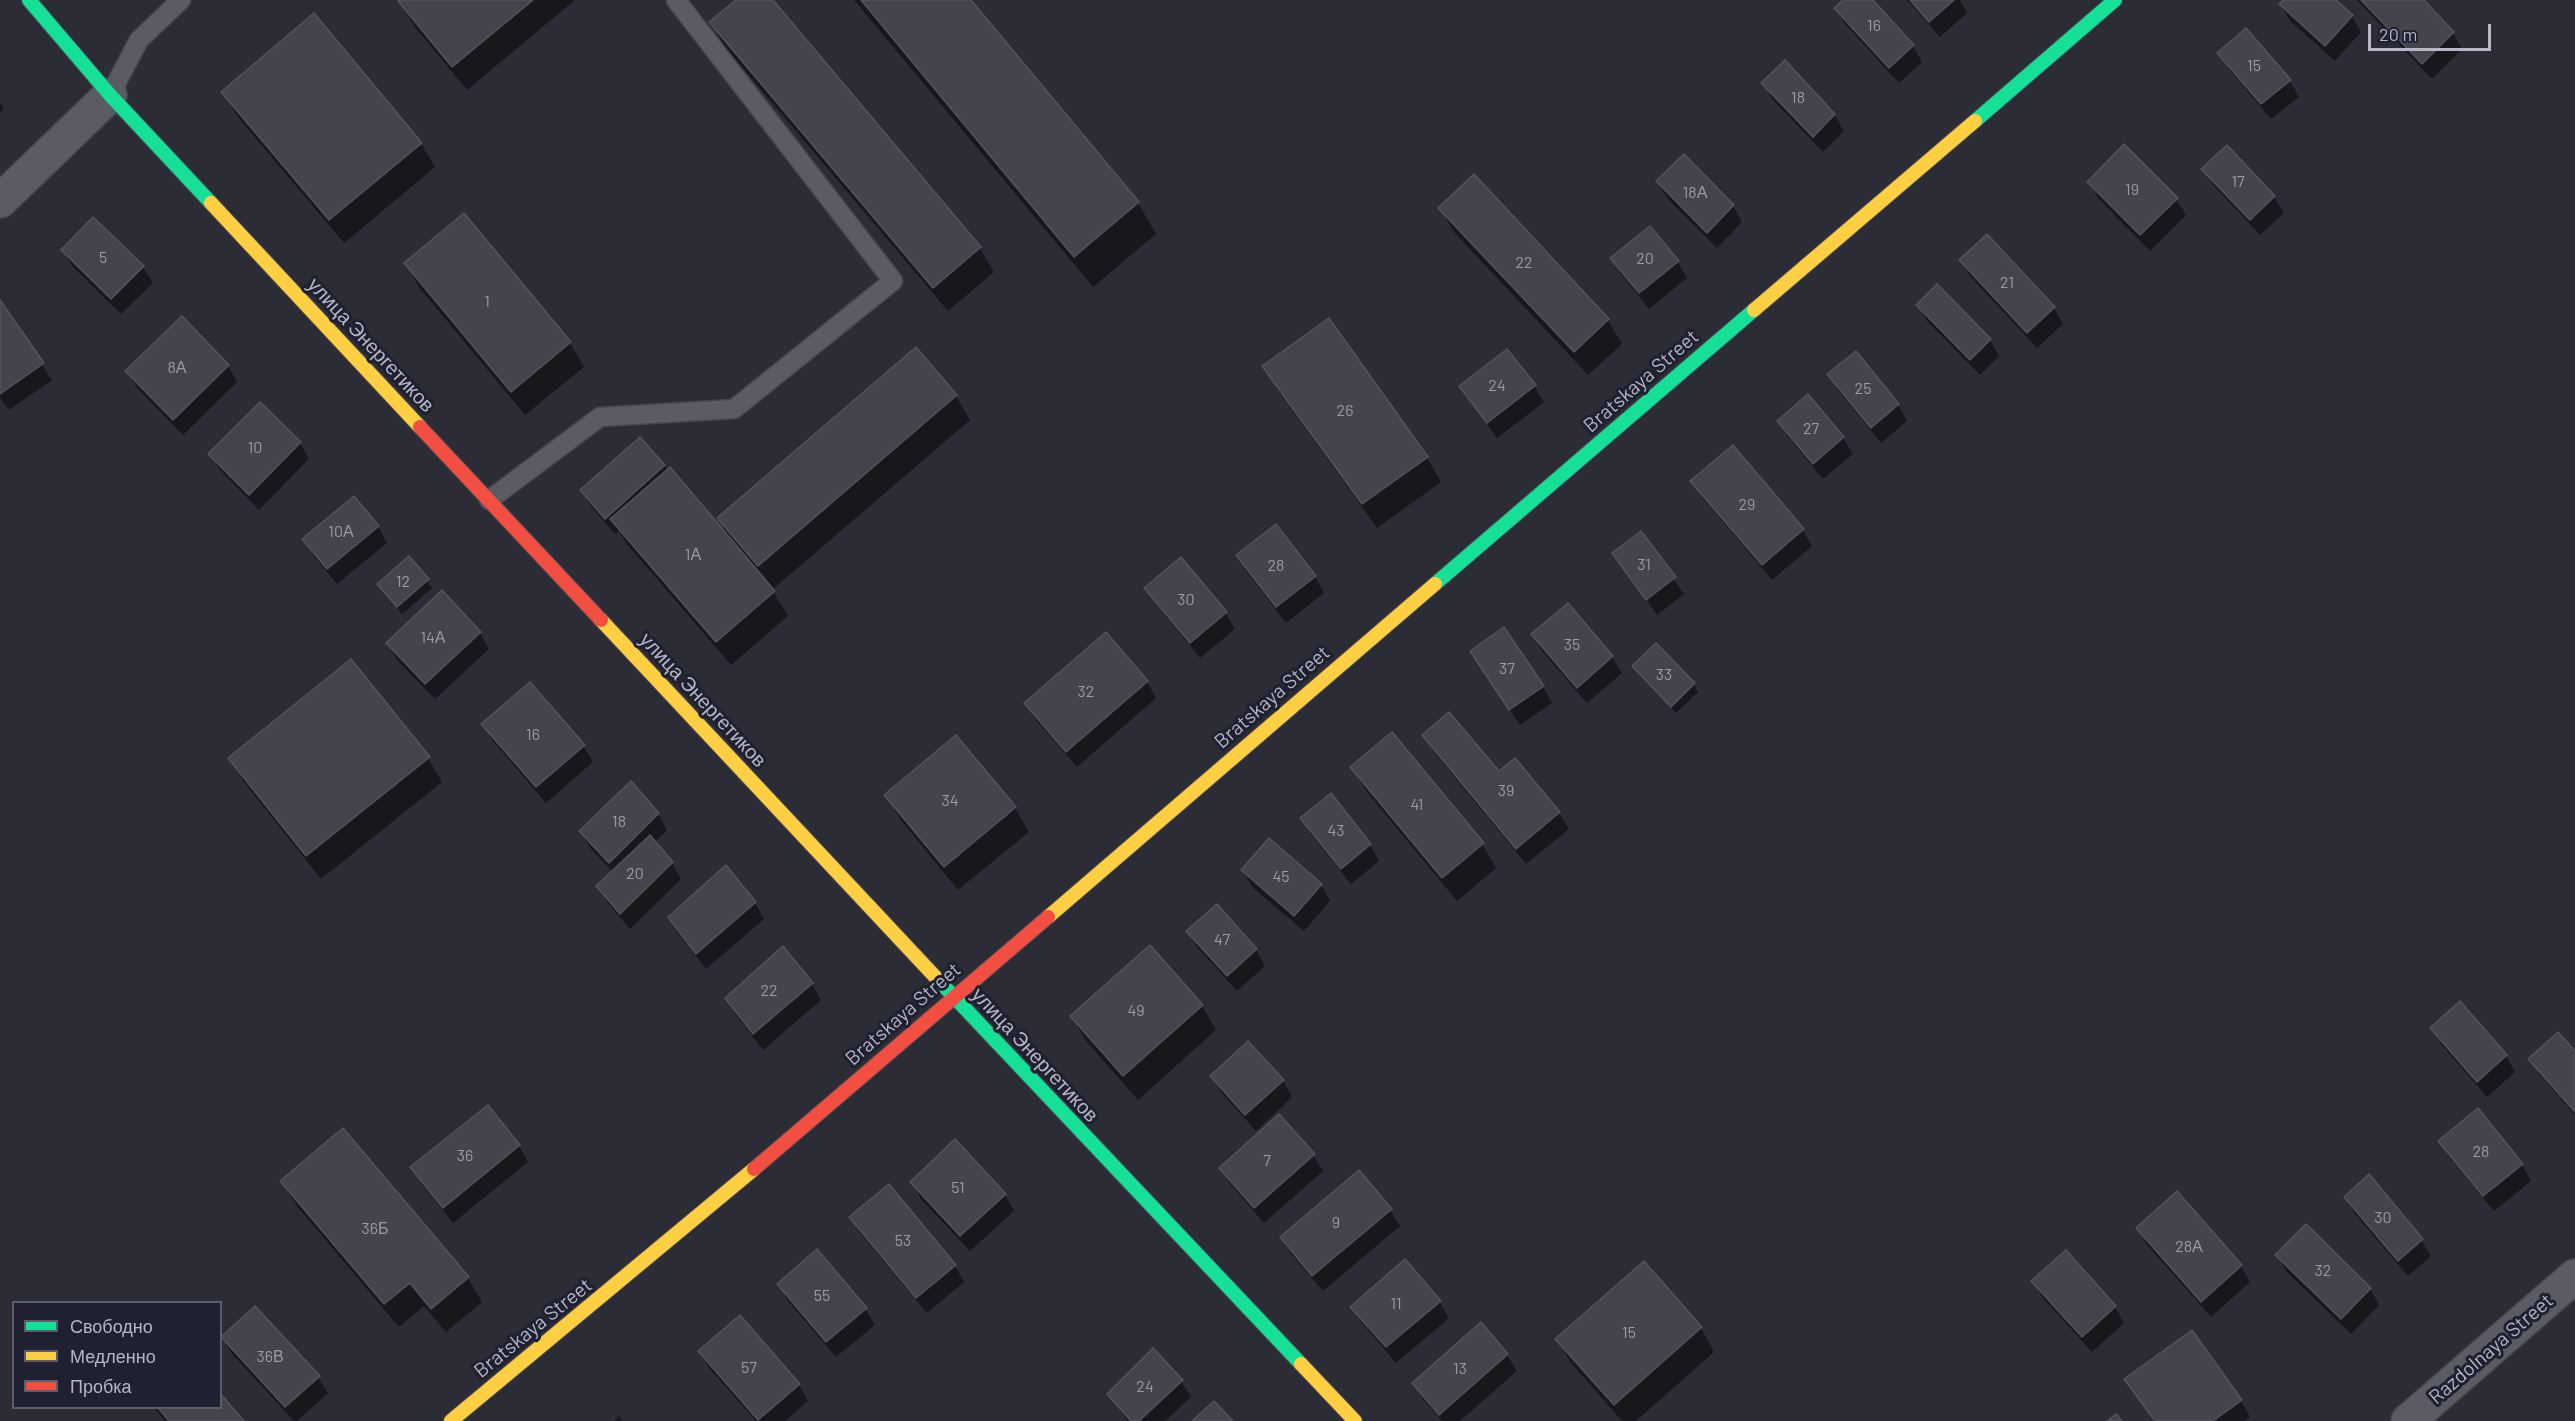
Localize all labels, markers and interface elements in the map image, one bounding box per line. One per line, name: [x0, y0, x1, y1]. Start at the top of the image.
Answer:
scale bar: [2371, 12, 2494, 50]
house number: 16: [1867, 16, 1881, 36]
text: 20 m: [2379, 23, 2417, 45]
house number: 15: [2247, 56, 2261, 76]
house number: 18: [1791, 88, 1805, 108]
house number: 17: [2231, 172, 2245, 192]
house number: 19: [2125, 180, 2139, 200]
house number: 18А: [1683, 183, 1707, 203]
house number: 5: [99, 248, 107, 268]
house number: 20: [1636, 249, 1654, 269]
house number: 22: [1515, 253, 1533, 273]
street label: улица Энергетиков: [303, 273, 439, 417]
house number: 21: [2000, 273, 2014, 293]
house number: 1: [484, 292, 490, 312]
street label: Bratskaya Street: [1579, 325, 1703, 437]
house number: 8А: [167, 358, 187, 378]
house number: 24: [1488, 376, 1506, 396]
house number: 25: [1855, 379, 1871, 399]
house number: 26: [1337, 401, 1353, 421]
house number: 27: [1803, 419, 1819, 439]
house number: 10: [248, 438, 262, 458]
house number: 29: [1739, 495, 1755, 515]
house number: 10А: [328, 522, 354, 542]
house number: 1А: [685, 545, 701, 565]
house number: 31: [1637, 555, 1651, 575]
house number: 28: [1268, 556, 1284, 576]
house number: 12: [396, 572, 410, 592]
house number: 30: [1177, 590, 1195, 610]
house number: 14А: [420, 628, 446, 648]
street label: улица Энергетиков: [635, 628, 771, 772]
house number: 35: [1564, 635, 1580, 655]
street label: Bratskaya Street: [1210, 641, 1334, 753]
house number: 37: [1499, 659, 1515, 679]
house number: 33: [1656, 665, 1672, 685]
house number: 32: [1078, 682, 1094, 702]
house number: 16: [526, 725, 540, 745]
house number: 39: [1498, 781, 1514, 801]
house number: 34: [941, 791, 959, 811]
house number: 41: [1411, 795, 1423, 815]
house number: 18: [612, 812, 626, 832]
house number: 43: [1327, 821, 1345, 841]
house number: 20: [626, 864, 644, 884]
house number: 45: [1272, 867, 1290, 887]
house number: 47: [1214, 930, 1230, 950]
street label: Bratskaya Street: [841, 958, 965, 1070]
house number: 22: [760, 981, 778, 1001]
street label: улица Энергетиков: [967, 983, 1103, 1127]
house number: 49: [1127, 1001, 1145, 1021]
house number: 28: [2473, 1142, 2489, 1162]
house number: 36: [457, 1146, 473, 1166]
house number: 7: [1263, 1151, 1271, 1171]
house number: 51: [951, 1178, 965, 1198]
house number: 30: [2374, 1208, 2392, 1228]
house number: 9: [1332, 1213, 1340, 1233]
house number: 36Б: [362, 1219, 388, 1239]
house number: 53: [895, 1231, 911, 1251]
house number: 28А: [2175, 1237, 2203, 1257]
house number: 32: [2315, 1261, 2331, 1281]
street label: Bratskaya Street: [469, 1273, 597, 1383]
house number: 55: [814, 1286, 830, 1306]
street label: Razdolnaya Street: [2424, 1289, 2558, 1409]
house number: 11: [1390, 1294, 1402, 1314]
legend: [12, 1301, 222, 1409]
text: Свободно: [70, 1315, 153, 1337]
house number: 15: [1622, 1323, 1636, 1343]
text: Медленно: [70, 1345, 156, 1367]
house number: 36В: [256, 1347, 284, 1367]
house number: 57: [741, 1358, 757, 1378]
house number: 13: [1453, 1359, 1467, 1379]
text: Пробка: [70, 1375, 132, 1397]
house number: 24: [1136, 1377, 1154, 1397]

